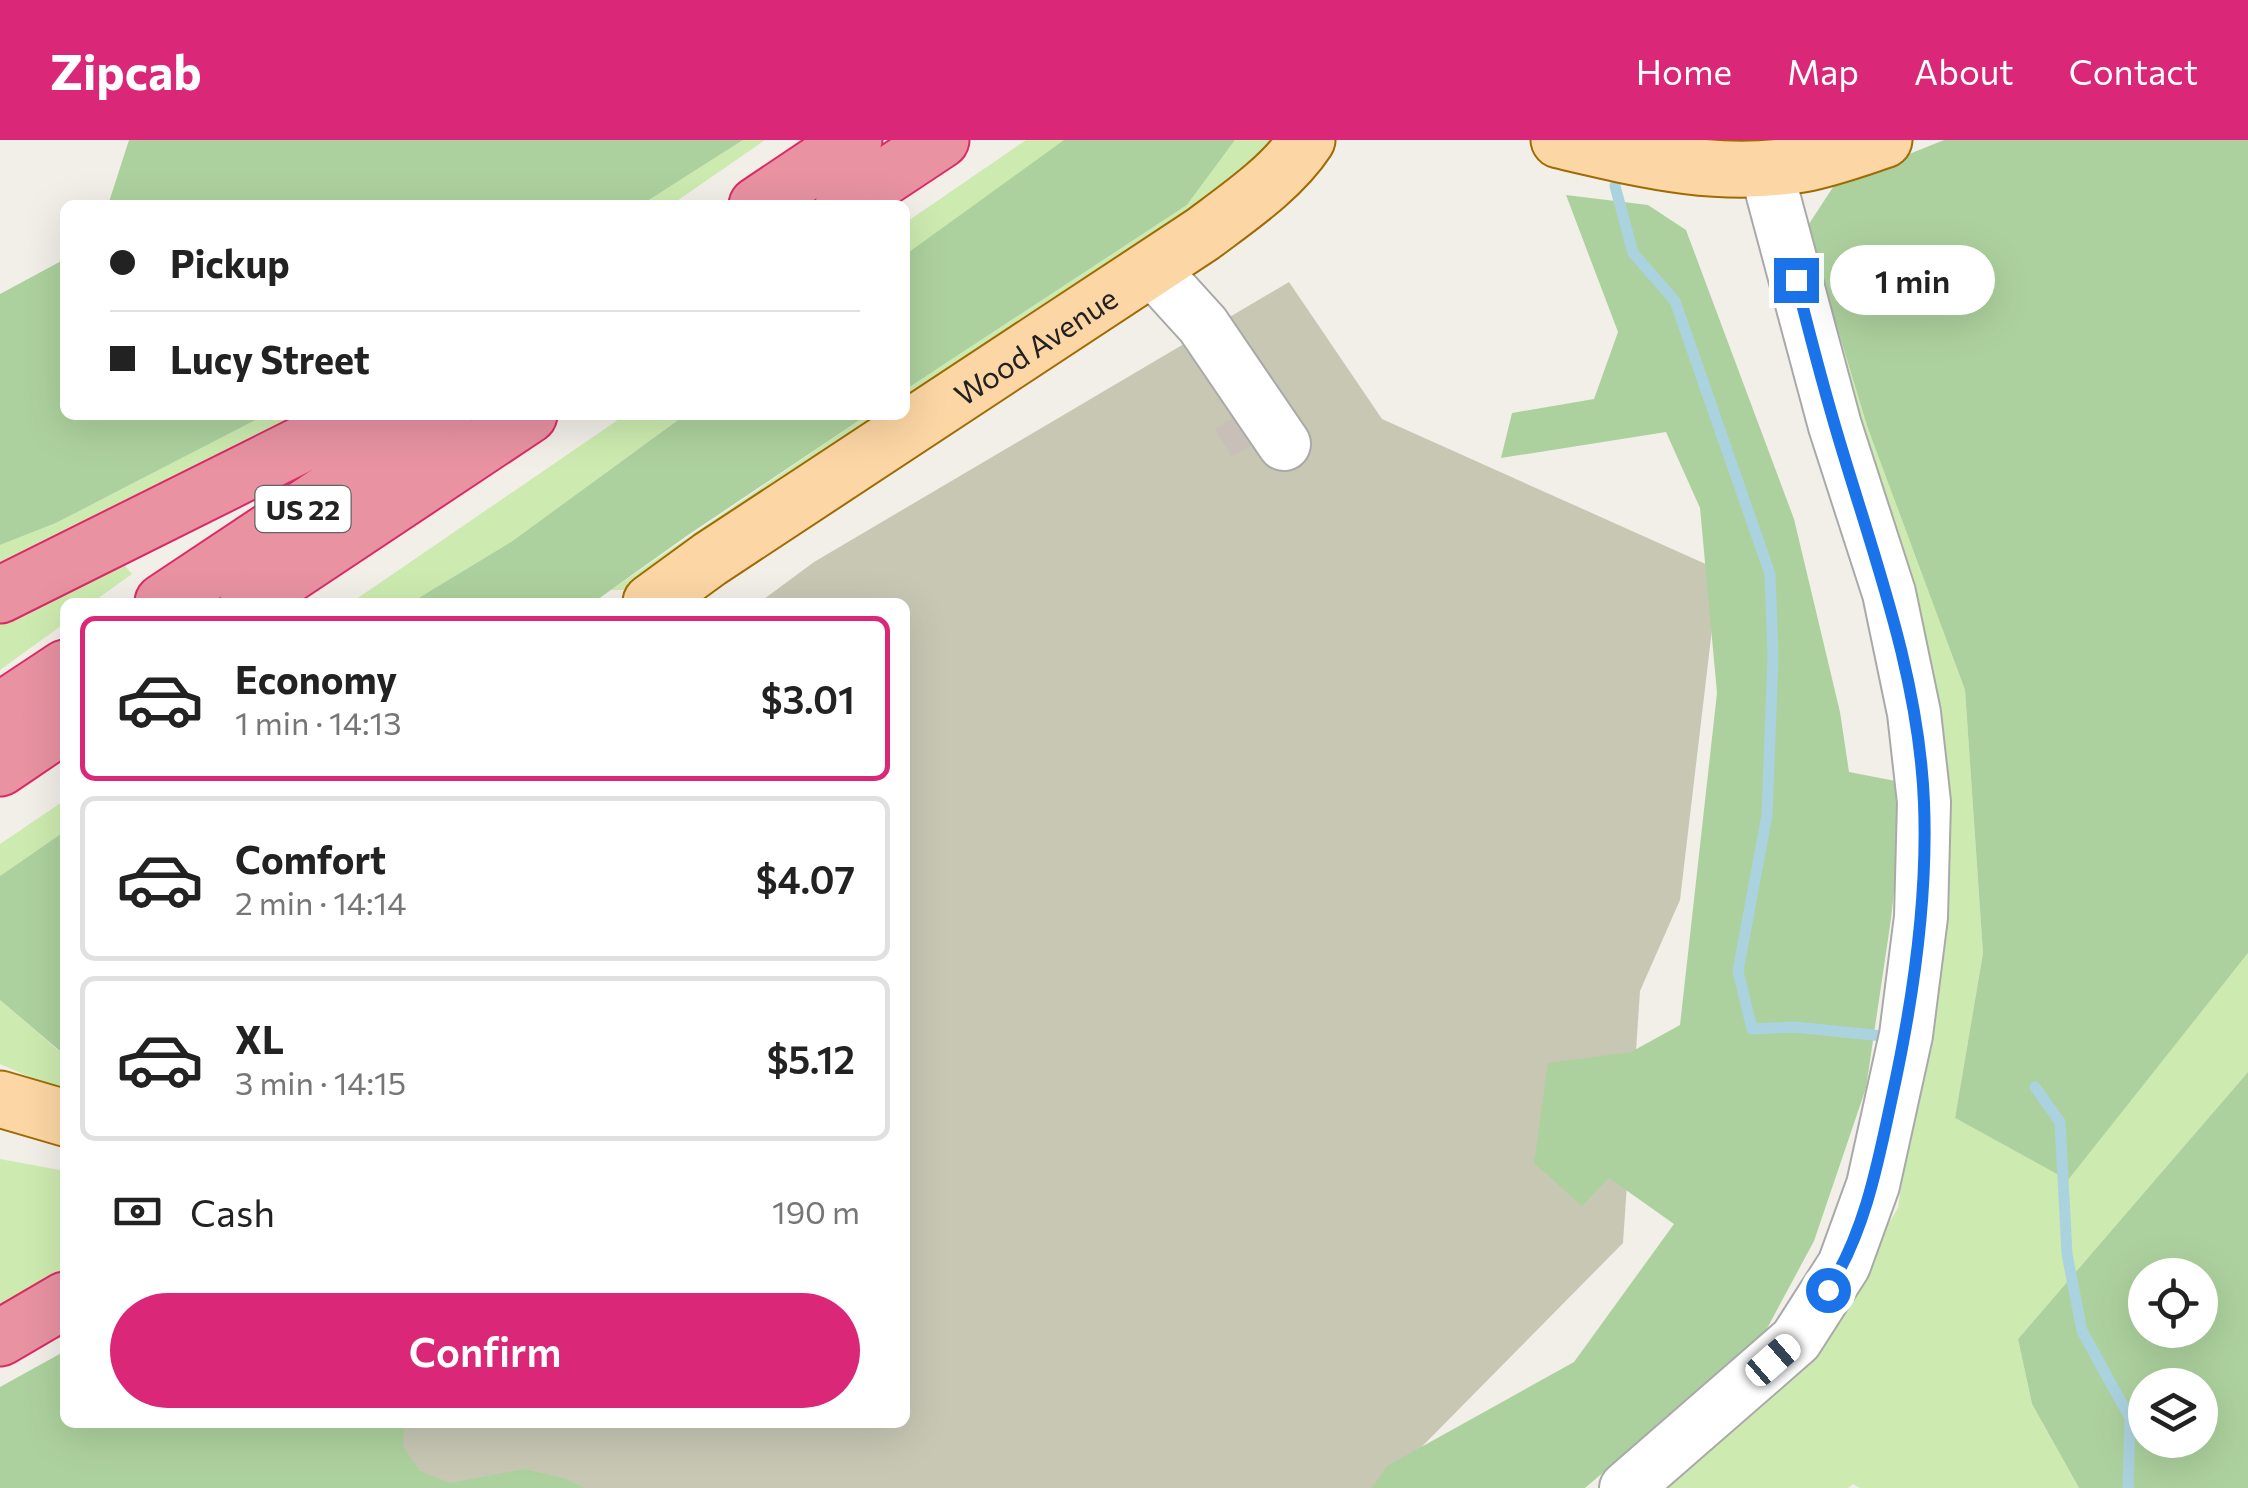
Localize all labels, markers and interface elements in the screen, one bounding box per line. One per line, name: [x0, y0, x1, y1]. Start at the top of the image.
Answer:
text: Zipcab: [50, 41, 202, 100]
text: Home: [1636, 49, 1732, 92]
text: Map: [1787, 49, 1859, 92]
text: About: [1914, 49, 2014, 92]
text: Contact: [2069, 49, 2198, 92]
text: Pickup: [170, 239, 290, 286]
callout: 1 min: [1831, 245, 1996, 315]
route end: [1774, 258, 1819, 303]
text: 1 min: [1875, 260, 1950, 300]
street label: Wood Avenue: [946, 278, 1123, 412]
text: Lucy Street: [170, 335, 370, 382]
road number: US 22: [256, 486, 350, 532]
icon: car: [115, 654, 205, 744]
text: Economy: [235, 655, 397, 702]
text: $3.01: [761, 675, 855, 722]
text: 1 min · 14:13: [235, 702, 401, 742]
icon: car: [115, 834, 205, 924]
text: Comfort: [235, 835, 386, 882]
text: $4.07: [756, 855, 855, 902]
text: 2 min · 14:14: [235, 882, 406, 922]
icon: car: [115, 1014, 205, 1104]
text: XL: [235, 1015, 284, 1062]
text: $5.12: [767, 1035, 855, 1082]
text: 3 min · 14:15: [235, 1062, 406, 1102]
icon: cash: [110, 1184, 165, 1239]
text: Cash: [190, 1188, 275, 1235]
text: 190 m: [772, 1191, 860, 1231]
map controls: [2128, 1258, 2218, 1458]
button: locate: [2128, 1258, 2218, 1348]
route start: [1806, 1268, 1851, 1313]
button: Confirm: [110, 1293, 860, 1408]
car: [1741, 1329, 1805, 1391]
button: layers: [2128, 1368, 2218, 1458]

